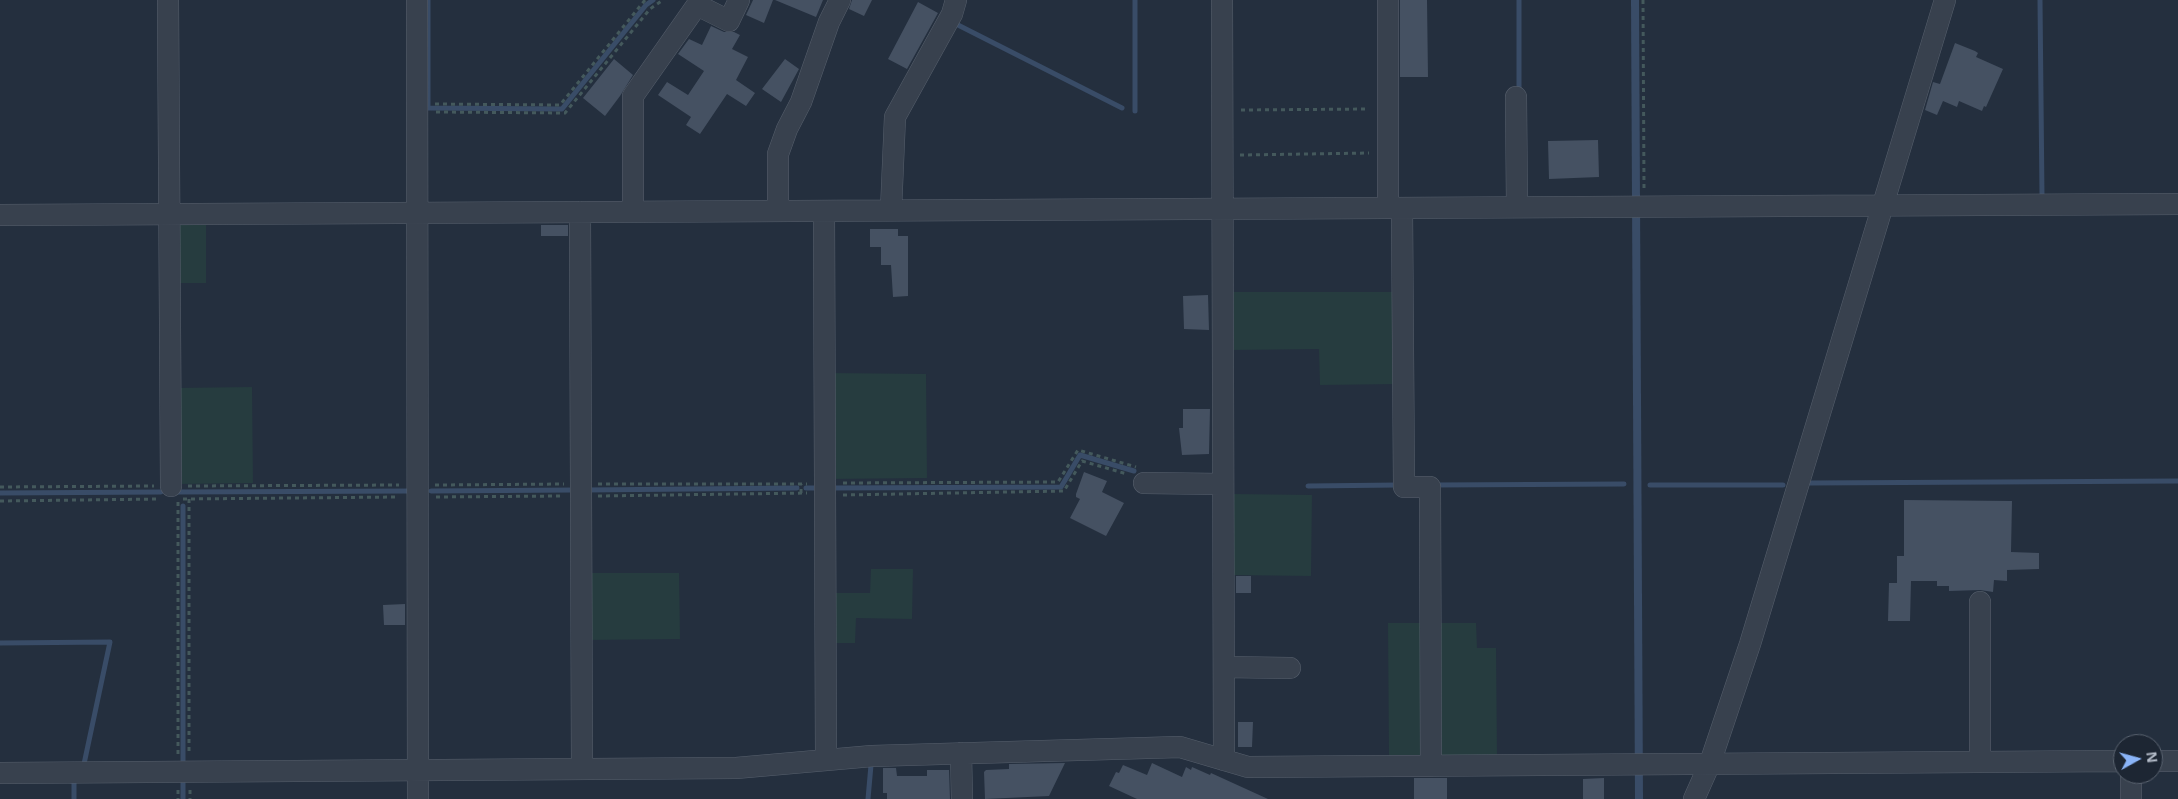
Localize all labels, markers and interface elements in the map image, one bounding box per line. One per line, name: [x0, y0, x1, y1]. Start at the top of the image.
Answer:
north arrow: [2113, 734, 2163, 784]
text: N: [2142, 750, 2163, 764]

